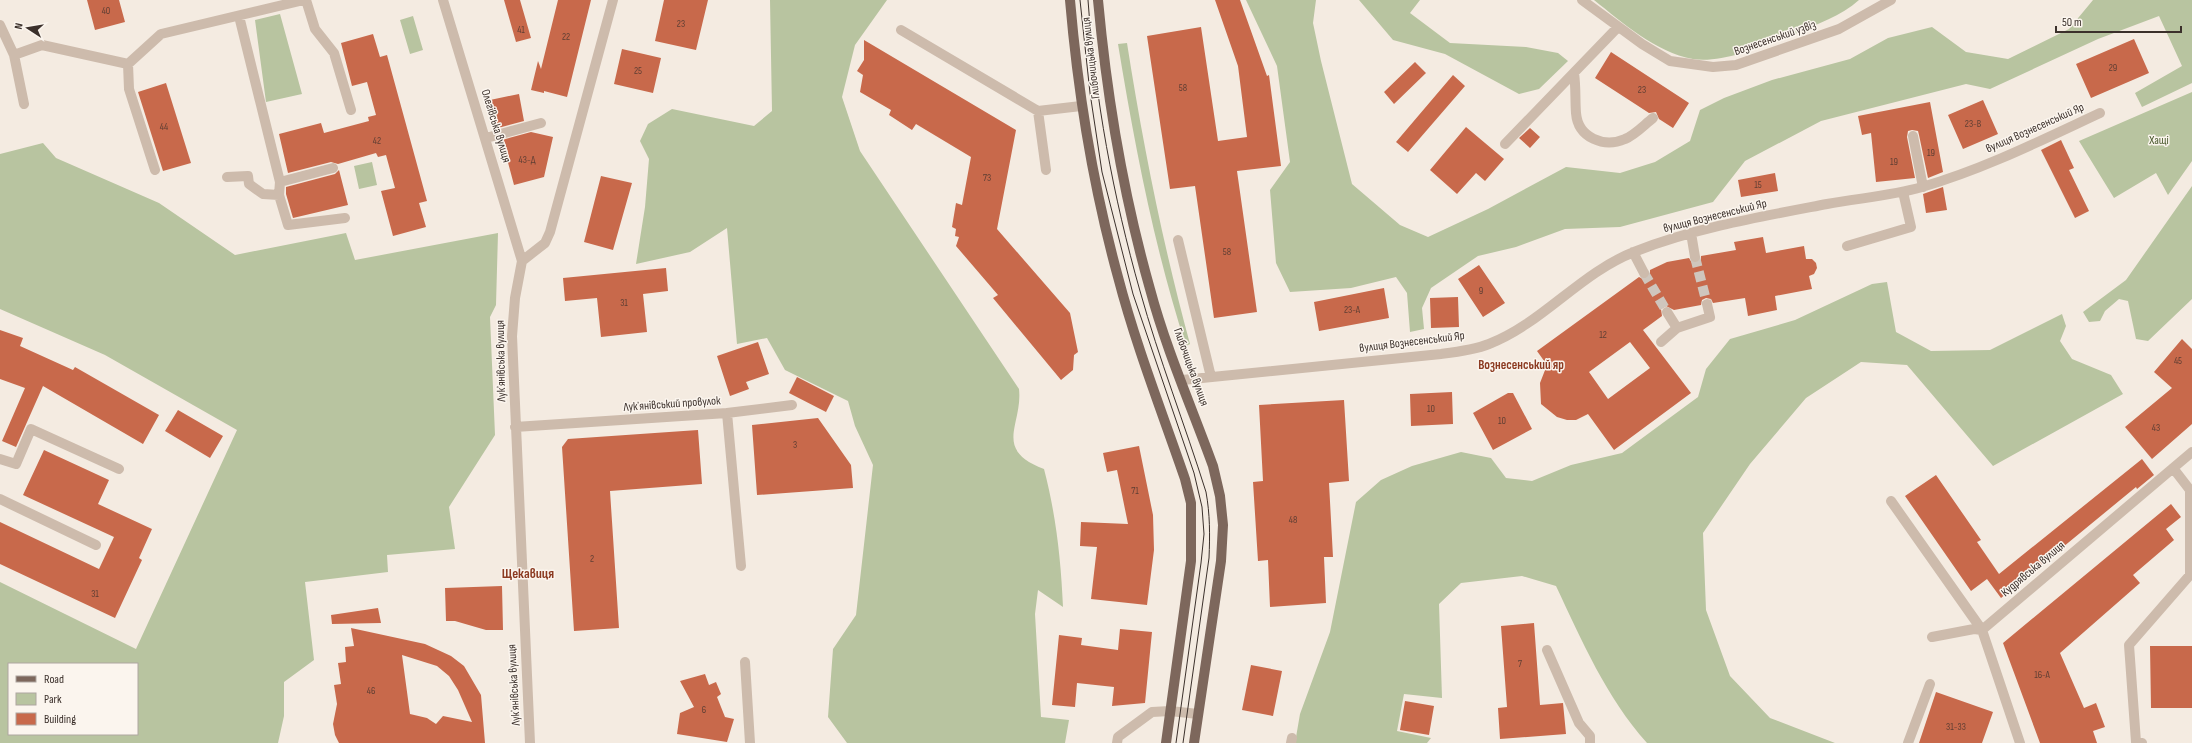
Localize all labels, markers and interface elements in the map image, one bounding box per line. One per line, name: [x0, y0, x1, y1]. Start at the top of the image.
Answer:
house number: 40: [102, 5, 110, 17]
north arrow: [8, 8, 48, 48]
scale bar: [2056, 8, 2181, 34]
text: 50 m: [2062, 15, 2082, 30]
street label: Глибочицька вулиця: [1079, 16, 1103, 100]
street label: Вознесенський узвіз: [1732, 17, 1818, 59]
house number: 23: [677, 18, 685, 30]
text: N: [12, 22, 26, 30]
house number: 41: [517, 24, 525, 36]
house number: 22: [562, 31, 570, 43]
house number: 29: [2109, 62, 2117, 74]
house number: 25: [634, 65, 642, 77]
house number: 58: [1179, 82, 1187, 94]
house number: 23: [1638, 84, 1646, 96]
street label: Олегівська вулиця: [478, 88, 514, 165]
street label: вулиця Вознесенський Яр: [1984, 100, 2086, 156]
house number: 23-В: [1965, 118, 1982, 130]
house number: 44: [160, 121, 168, 133]
park label: Хащі: [2148, 133, 2169, 148]
house number: 42: [373, 135, 381, 147]
house number: 19: [1927, 147, 1935, 159]
house number: 43-Д: [519, 154, 536, 166]
house number: 19: [1890, 156, 1898, 168]
house number: 73: [983, 172, 991, 184]
house number: 15: [1754, 179, 1762, 191]
street label: вулиця Вознесенський Яр: [1662, 196, 1768, 236]
house number: 58: [1223, 246, 1231, 258]
house number: 9: [1479, 285, 1483, 297]
house number: 31: [620, 297, 628, 309]
house number: 23-А: [1344, 304, 1361, 316]
street label: Лукʼянівська вулиця: [493, 320, 509, 403]
street label: Глибочицька вулиця: [1170, 326, 1212, 408]
street label: вулиця Вознесенський Яр: [1358, 328, 1466, 356]
house number: 12: [1599, 329, 1607, 341]
house number: 45: [2174, 355, 2182, 367]
district label: Вознесенський яр: [1478, 357, 1564, 373]
street label: Лукʼянівський провулок: [622, 393, 721, 415]
house number: 10: [1427, 403, 1435, 415]
house number: 10: [1498, 415, 1506, 427]
house number: 43: [2152, 422, 2160, 434]
house number: 3: [793, 439, 797, 451]
house number: 71: [1131, 485, 1139, 497]
house number: 48: [1289, 514, 1297, 526]
street label: Кудрявська вулиця: [1998, 538, 2068, 600]
house number: 2: [590, 553, 594, 565]
district label: Щекавиця: [502, 565, 554, 582]
house number: 31: [91, 588, 99, 600]
street label: Лукʼянівська вулиця: [504, 644, 524, 727]
house number: 7: [1518, 658, 1522, 670]
legend: [8, 663, 138, 735]
house number: 16-А: [2034, 669, 2051, 681]
text: Road: [44, 672, 64, 687]
house number: 46: [367, 685, 375, 697]
text: Park: [44, 692, 62, 707]
house number: 6: [702, 704, 706, 716]
text: Building: [44, 712, 76, 727]
house number: 31-33: [1946, 721, 1966, 733]

